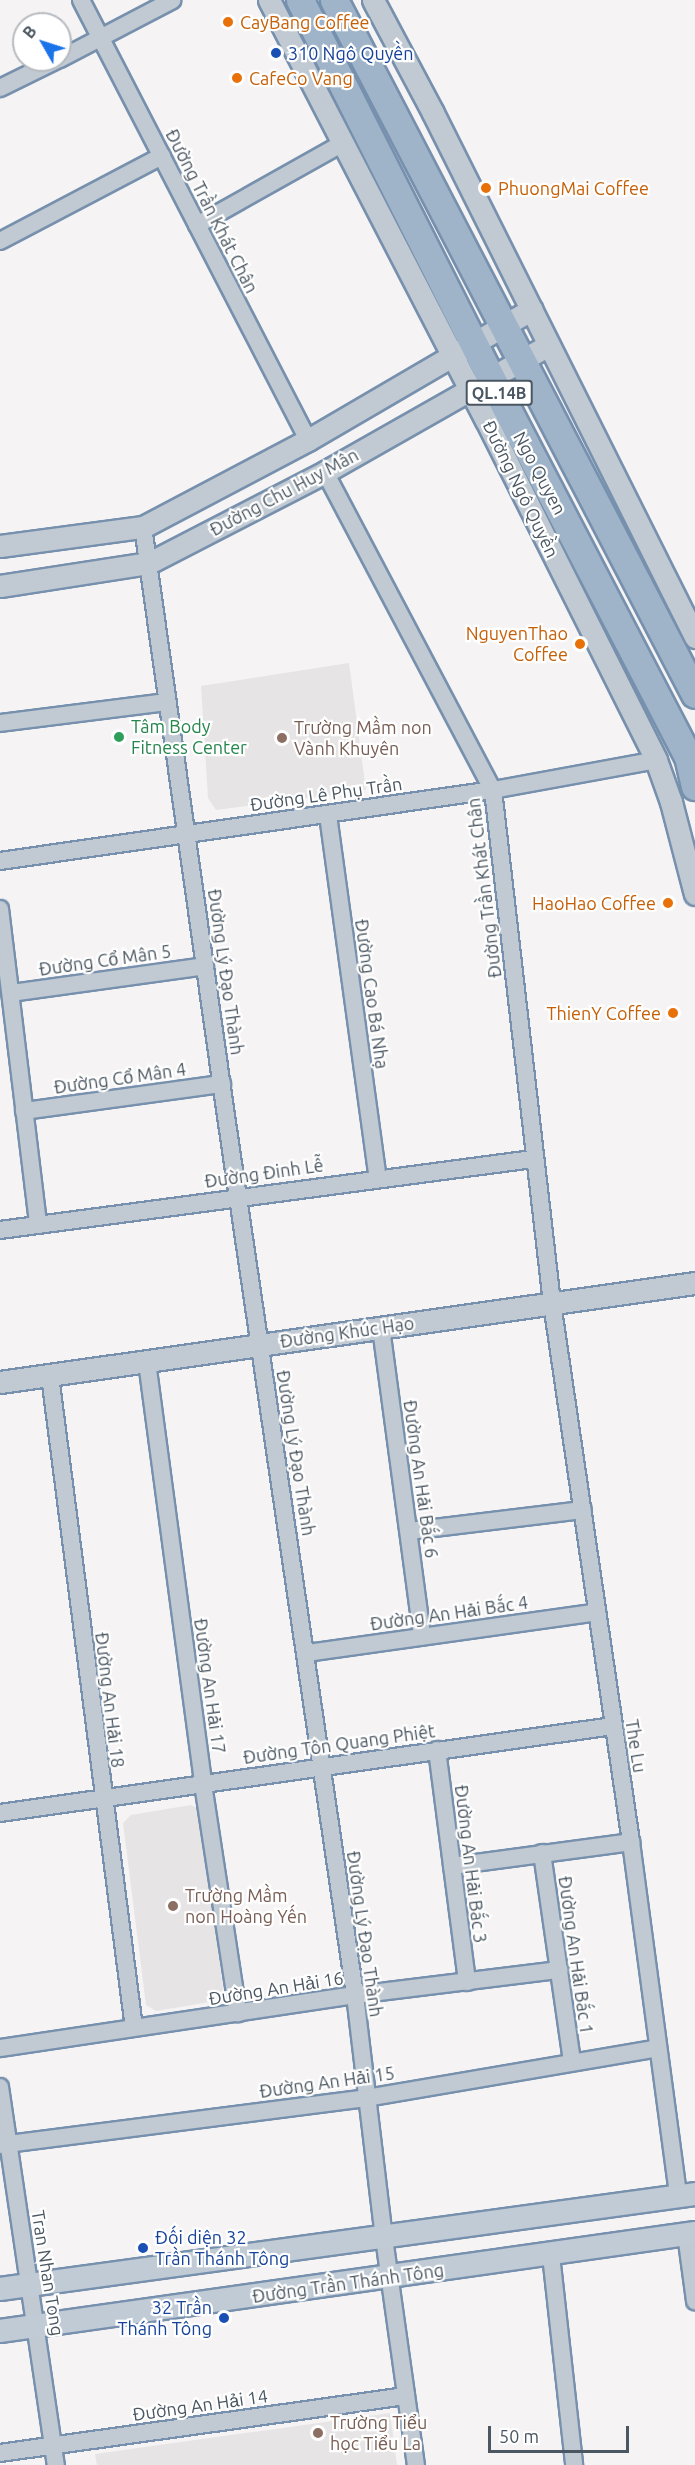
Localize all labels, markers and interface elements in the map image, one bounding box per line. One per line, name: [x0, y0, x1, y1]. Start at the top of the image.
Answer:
place label: CayBang Coffee: [240, 11, 370, 33]
north arrow: [12, 12, 72, 72]
marker: CayBang Coffee: [221, 15, 235, 29]
text: B: [19, 22, 40, 42]
place label: 310 Ngô Quyền: [288, 42, 413, 64]
marker: 310 Ngô Quyền: [269, 46, 283, 60]
place label: CafeCo Vang: [249, 67, 353, 89]
marker: CafeCo Vang: [230, 71, 244, 85]
street label: Đường Trần Khát Chân: [161, 125, 263, 297]
place label: PhuongMai Coffee: [498, 177, 649, 199]
marker: PhuongMai Coffee: [479, 181, 493, 195]
road number: QL.14B: [464, 380, 534, 406]
street label: Đường Ngô Quyền: [478, 417, 564, 561]
street label: Ngo Quyen: [509, 428, 571, 518]
street label: Đường Chu Huy Mân: [206, 444, 362, 540]
place label: NguyenThao Coffee: [466, 623, 568, 666]
marker: NguyenThao Coffee: [573, 637, 587, 651]
place label: Tâm Body Fitness Center: [131, 716, 247, 758]
place label: Trường Mầm non Vành Khuyên: [294, 717, 432, 760]
marker: Tâm Body Fitness Center: [112, 730, 126, 744]
marker: Trường Mầm non Vành Khuyên: [275, 731, 289, 745]
street label: Đường Lê Phụ Trần: [249, 773, 403, 815]
street label: Đường Trần Khát Chân: [462, 797, 506, 979]
street label: Đường Lý Đạo Thành: [204, 888, 248, 1056]
place label: HaoHao Coffee: [532, 892, 656, 914]
marker: HaoHao Coffee: [661, 896, 675, 910]
street label: Đường Cao Bá Nhạ: [351, 918, 393, 1070]
street label: Đường Cổ Mân 5: [37, 940, 173, 980]
place label: ThienY Coffee: [546, 1002, 661, 1024]
marker: ThienY Coffee: [666, 1006, 680, 1020]
street label: Đường Cổ Mân 4: [52, 1058, 188, 1098]
street label: Đường Đinh Lễ: [203, 1154, 325, 1192]
street label: Đường Khúc Hạo: [279, 1312, 415, 1352]
street label: Đường Lý Đạo Thành: [272, 1369, 320, 1537]
street label: Đường An Hải Bắc 6: [399, 1399, 443, 1559]
street label: Đường An Hải Bắc 4: [369, 1591, 529, 1635]
street label: Đường An Hải 17: [190, 1617, 230, 1755]
street label: Đường An Hải 18: [91, 1631, 129, 1769]
street label: The Lu: [621, 1718, 651, 1774]
street label: Đường Tôn Quang Phiệt: [242, 1720, 436, 1768]
street label: Đường An Hải Bắc 3: [451, 1784, 491, 1944]
street label: Đường Lý Đạo Thành: [343, 1850, 387, 2018]
street label: Đường An Hải Bắc 1: [554, 1875, 598, 2035]
place label: Trường Mầm non Hoàng Yến: [185, 1885, 307, 1928]
marker: Trường Mầm non Hoàng Yến: [166, 1899, 180, 1913]
street label: Đường An Hải 16: [207, 1967, 345, 2009]
street label: Đường An Hải 15: [258, 2062, 396, 2102]
street label: Tran Nhan Tong: [27, 2209, 69, 2337]
place label: Đối diện 32 Trần Thánh Tông: [155, 2227, 289, 2270]
marker: Đối diện 32 Trần Thánh Tông: [136, 2241, 150, 2255]
street label: Đường Trần Thánh Tông: [251, 2259, 445, 2307]
place label: 32 Trần Thánh Tông: [117, 2297, 212, 2340]
marker: 32 Trần Thánh Tông: [217, 2311, 231, 2325]
street label: Đường An Hải 14: [131, 2385, 269, 2425]
place label: Trường Tiểu học Tiểu La: [330, 2412, 427, 2454]
scale bar: [491, 2414, 632, 2452]
marker: Trường Tiểu học Tiểu La: [311, 2426, 325, 2440]
text: 50 m: [499, 2426, 539, 2446]

